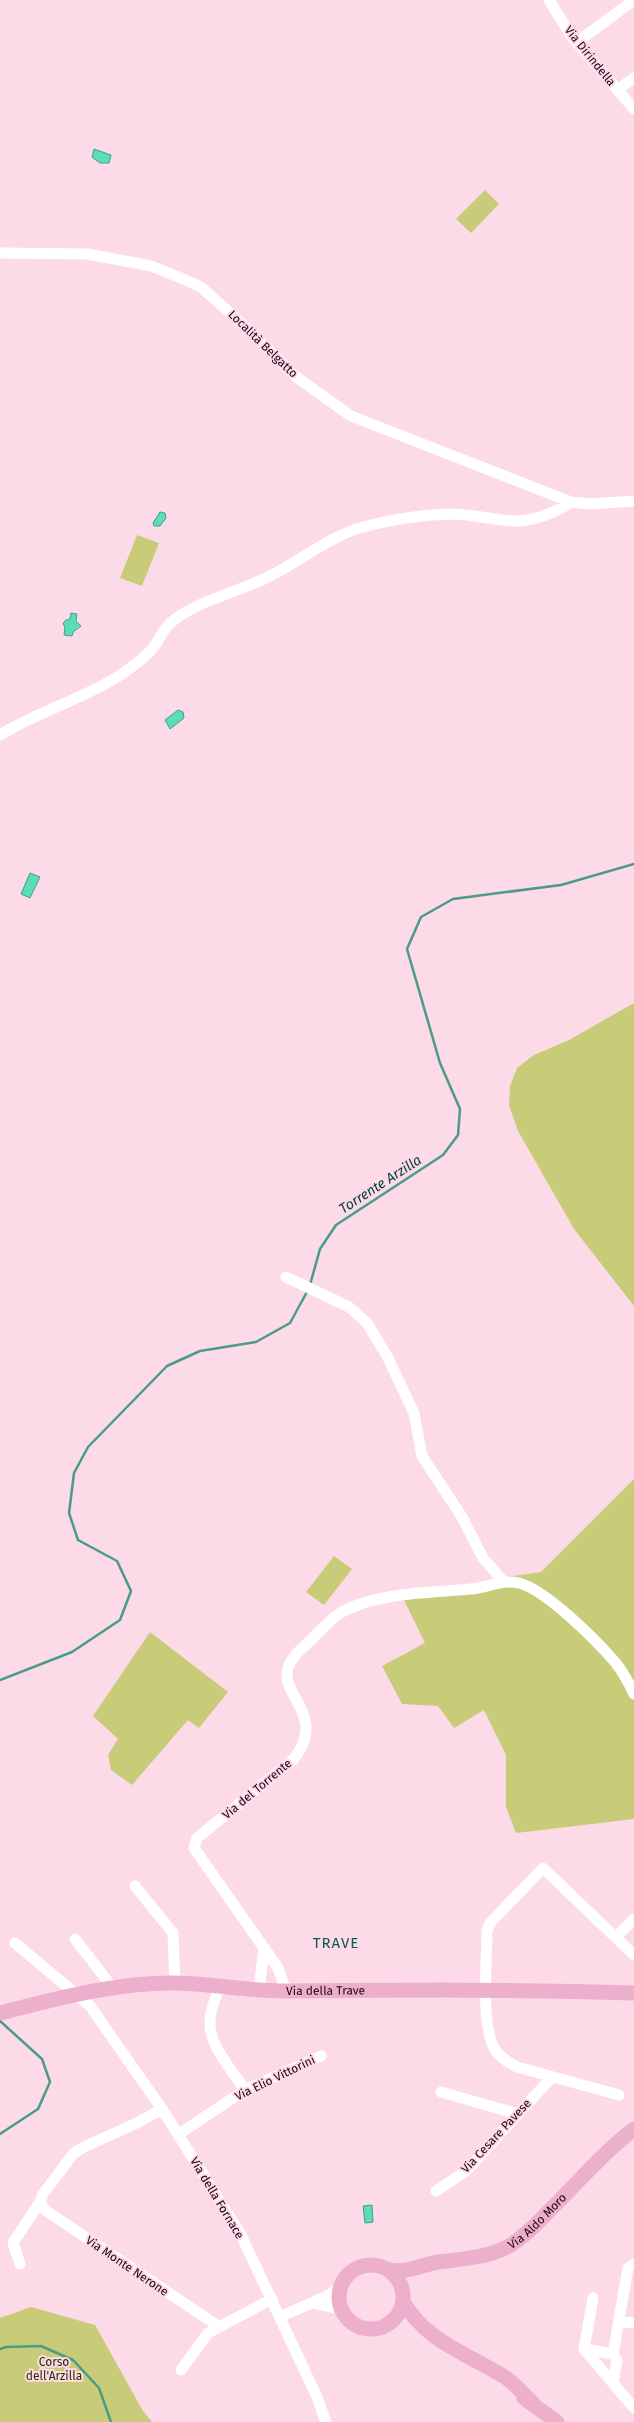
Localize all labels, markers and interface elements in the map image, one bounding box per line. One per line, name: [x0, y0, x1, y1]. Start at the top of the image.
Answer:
street label: Via Dirindella: [562, 23, 618, 89]
street label: Località Belgatto: [225, 307, 301, 381]
water label: Torrente Arzilla: [336, 1151, 425, 1217]
street label: Via del Torrente: [220, 1756, 294, 1822]
district label: TRAVE: [313, 1934, 359, 1952]
street label: Via della Trave: [286, 1983, 365, 1998]
street label: Via Elio Vittorini: [233, 2053, 317, 2103]
street label: Via Cesare Pavese: [458, 2096, 534, 2176]
street label: Via della Fornace: [187, 2155, 247, 2241]
street label: Via Aldo Moro: [505, 2191, 569, 2252]
street label: Via Monte Nerone: [83, 2233, 171, 2299]
park label: Corso dell'Arzilla: [26, 2355, 82, 2383]

